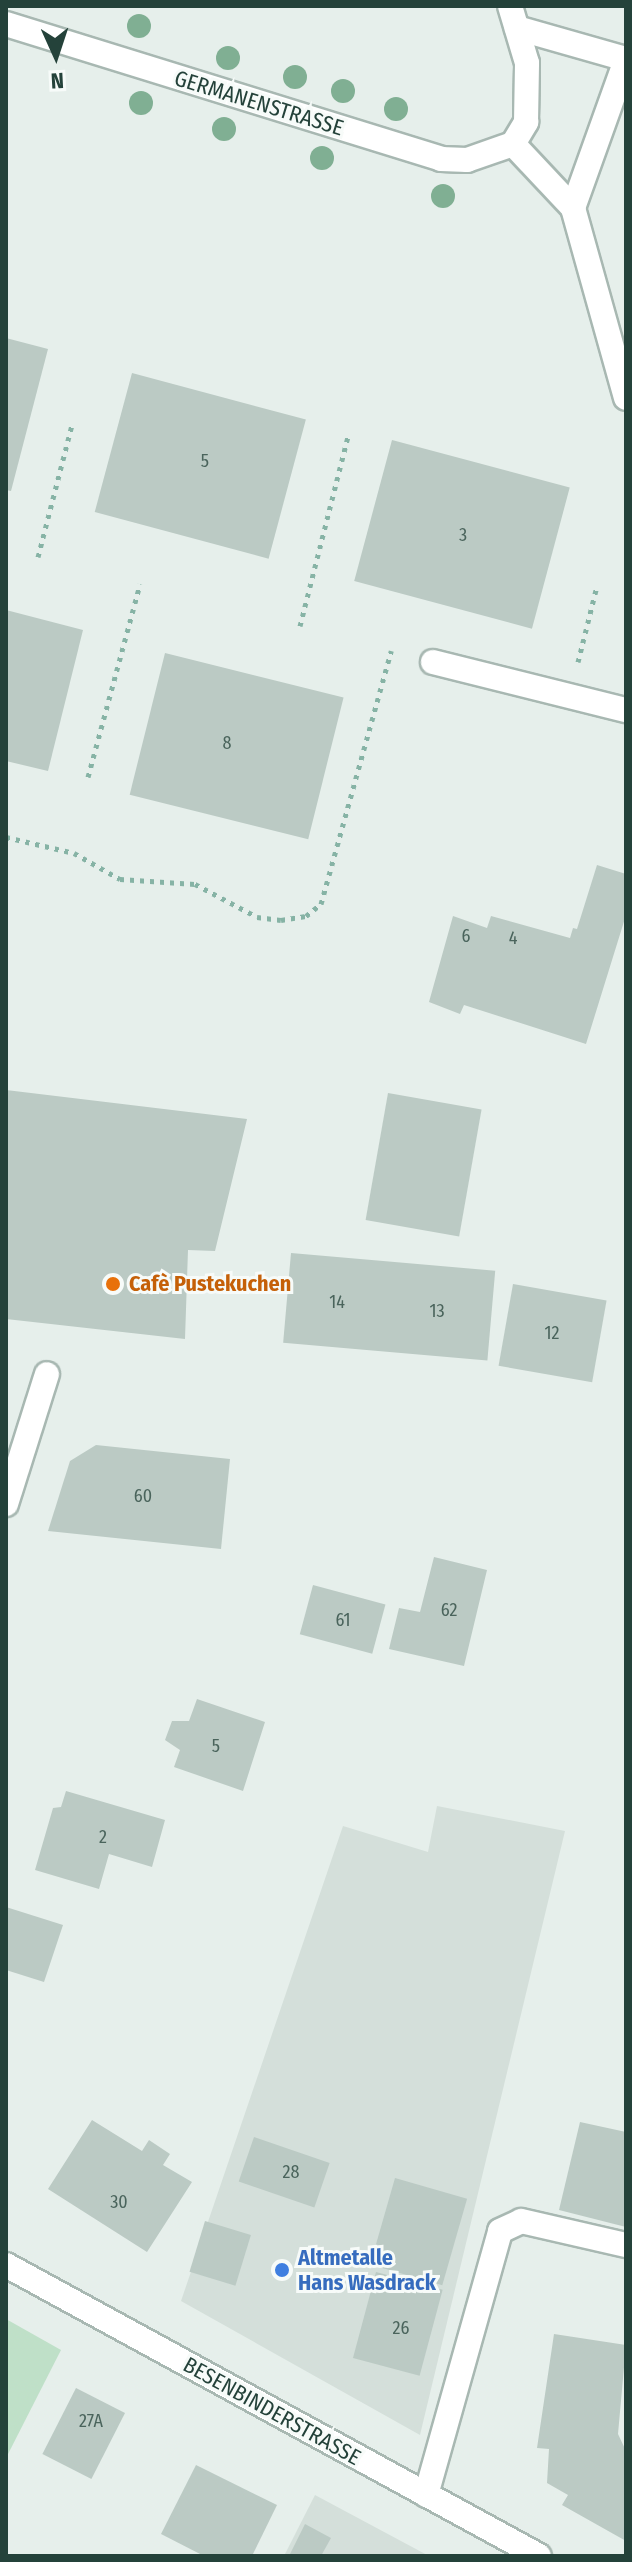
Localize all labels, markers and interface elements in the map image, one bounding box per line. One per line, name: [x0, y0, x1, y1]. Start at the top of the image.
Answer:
north arrow: [16, 16, 96, 96]
street label: GERMANENSTRASSE: [171, 65, 347, 141]
text: N: [50, 67, 65, 94]
house number: 5: [201, 450, 209, 472]
house number: 3: [459, 524, 467, 546]
house number: 8: [223, 732, 231, 754]
house number: 6: [462, 925, 470, 947]
house number: 4: [509, 927, 517, 949]
place label: Cafè Pustekuchen: [129, 1271, 291, 1297]
marker: Cafè Pustekuchen: [104, 1275, 122, 1293]
house number: 14: [329, 1291, 345, 1313]
house number: 13: [429, 1300, 445, 1322]
house number: 12: [545, 1322, 559, 1344]
house number: 60: [134, 1485, 152, 1507]
house number: 62: [441, 1599, 457, 1621]
house number: 61: [335, 1609, 351, 1631]
house number: 5: [212, 1735, 220, 1757]
house number: 2: [99, 1826, 107, 1848]
house number: 28: [283, 2161, 299, 2183]
house number: 30: [110, 2191, 128, 2213]
place label: Altmetalle Hans Wasdrack: [298, 2244, 436, 2296]
marker: Altmetalle Hans Wasdrack: [273, 2261, 291, 2279]
house number: 26: [393, 2317, 409, 2339]
street label: BESENBINDERSTRASSE: [179, 2351, 365, 2471]
house number: 27A: [79, 2410, 103, 2432]

